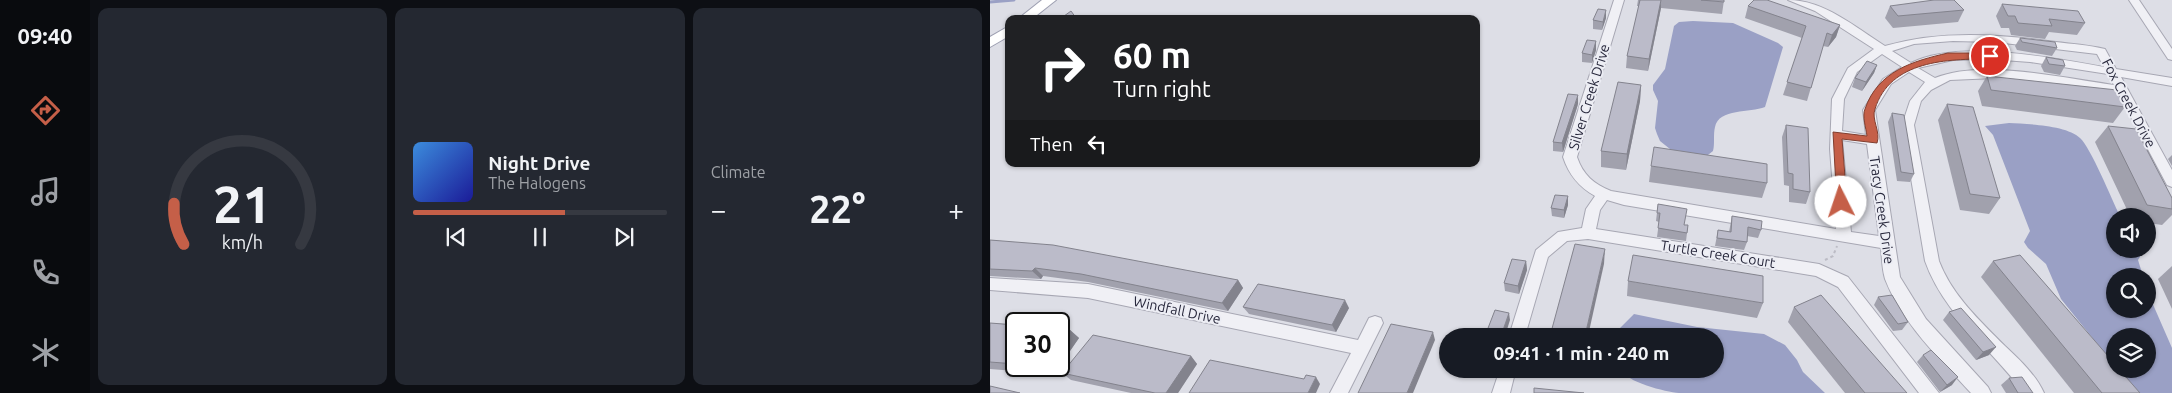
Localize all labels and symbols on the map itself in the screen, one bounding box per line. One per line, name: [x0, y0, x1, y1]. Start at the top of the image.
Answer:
pin: [1969, 35, 2011, 77]
street label: Silver Creek Drive: [1565, 42, 1613, 152]
street label: Fox Creek Drive: [2099, 56, 2159, 150]
street label: Tracy Creek Drive: [1866, 155, 1898, 265]
position arrow: [1814, 175, 1866, 227]
street label: Turtle Creek Court: [1659, 237, 1777, 271]
street label: Windfall Drive: [1132, 293, 1222, 327]
speed limit sign: 30: [1005, 312, 1070, 377]

